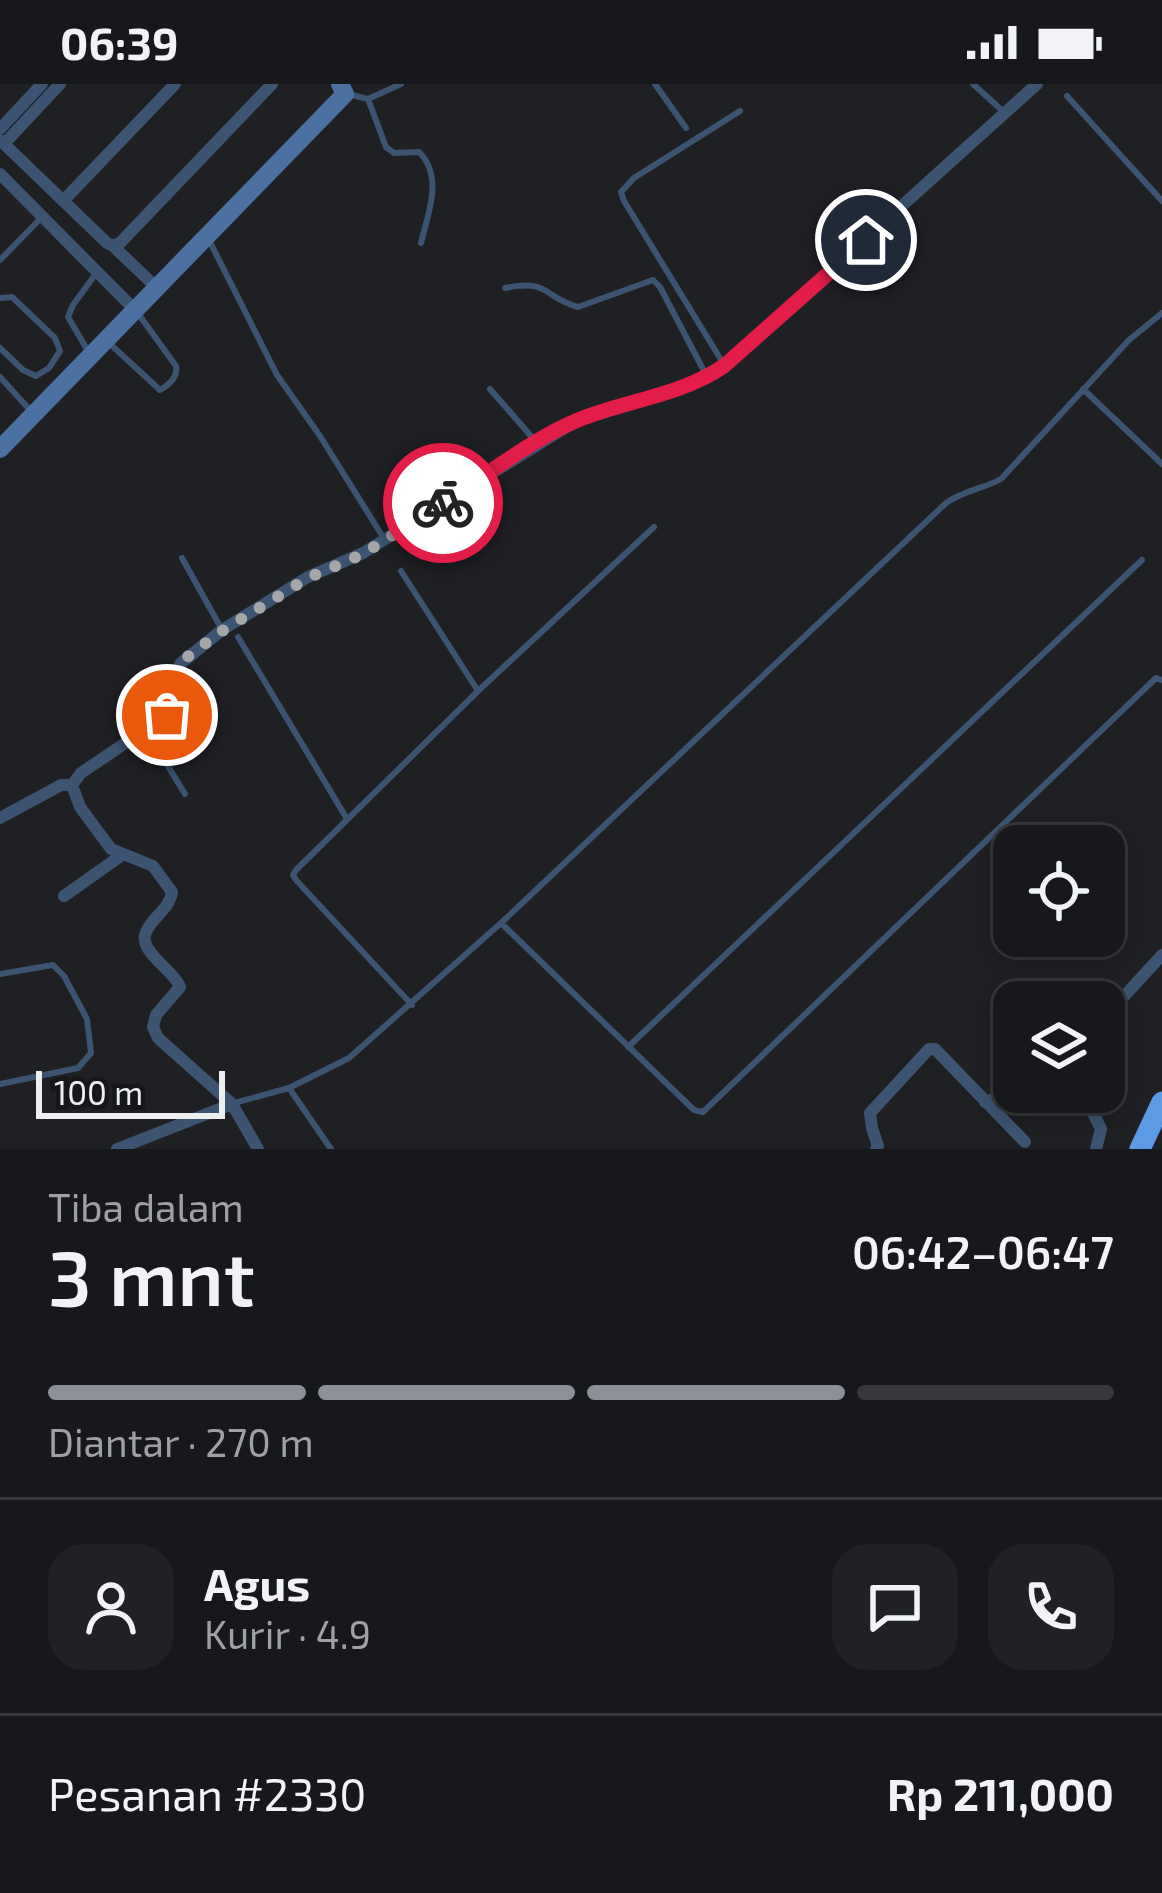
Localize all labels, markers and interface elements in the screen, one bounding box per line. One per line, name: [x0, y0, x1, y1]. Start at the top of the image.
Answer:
text: 06:39: [60, 15, 179, 69]
pin: [815, 189, 917, 291]
icon: home: [833, 207, 899, 273]
courier: [383, 443, 503, 563]
icon: bike: [410, 470, 476, 536]
pin: [116, 664, 218, 766]
icon: bag: [134, 682, 200, 748]
map controls: [993, 825, 1125, 1113]
button: locate: [993, 825, 1125, 957]
button: layers: [993, 981, 1125, 1113]
scale bar: [36, 1065, 225, 1118]
text: 100 m: [54, 1072, 143, 1112]
text: Tiba dalam: [48, 1183, 244, 1230]
text: 06:42–06:47: [852, 1224, 1114, 1278]
text: 3 mnt: [48, 1228, 255, 1322]
text: Diantar · 270 m: [48, 1418, 314, 1465]
button: person: [48, 1544, 174, 1670]
button: chat: [832, 1544, 958, 1670]
button: phone: [988, 1544, 1114, 1670]
text: Agus: [204, 1556, 310, 1610]
text: Kurir · 4.9: [204, 1610, 371, 1657]
text: Pesanan #2330: [48, 1766, 366, 1820]
text: Rp 211,000: [887, 1766, 1114, 1820]

